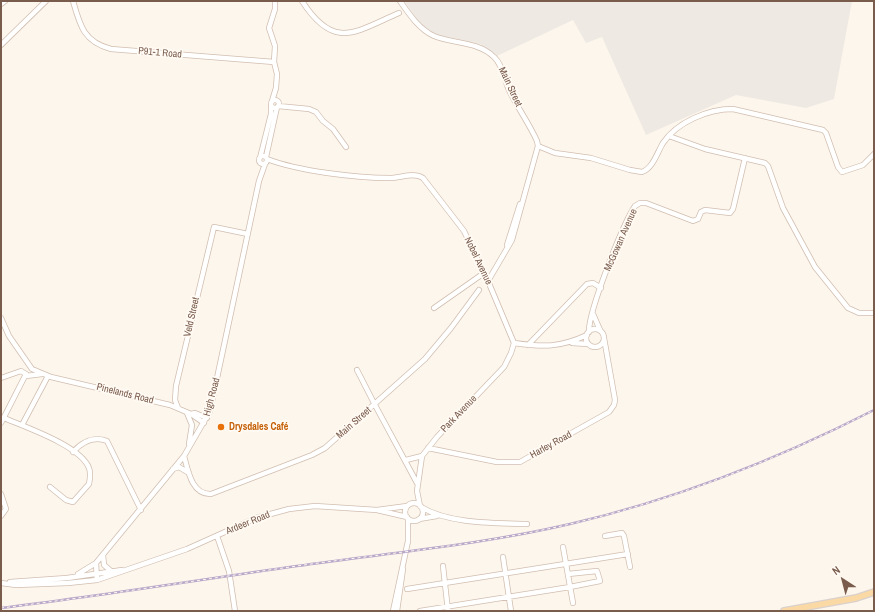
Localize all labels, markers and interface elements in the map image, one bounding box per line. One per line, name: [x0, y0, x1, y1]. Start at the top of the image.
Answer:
street label: P91-1 Road: [138, 45, 182, 61]
street label: Main Street: [496, 65, 524, 109]
street label: McGowan Avenue: [602, 207, 640, 273]
street label: Nobel Avenue: [461, 235, 495, 287]
street label: Veld Street: [182, 296, 202, 338]
street label: High Road: [201, 377, 223, 417]
street label: Pinelands Road: [95, 381, 155, 407]
street label: Park Avenue: [438, 393, 480, 435]
street label: Main Street: [334, 405, 374, 441]
place label: Drysdales Café: [229, 421, 288, 433]
marker: Drysdales Café: [216, 422, 226, 432]
street label: Harley Road: [528, 429, 574, 461]
street label: Ardeer Road: [224, 509, 272, 537]
north arrow: [823, 560, 863, 600]
text: N: [829, 563, 843, 578]

